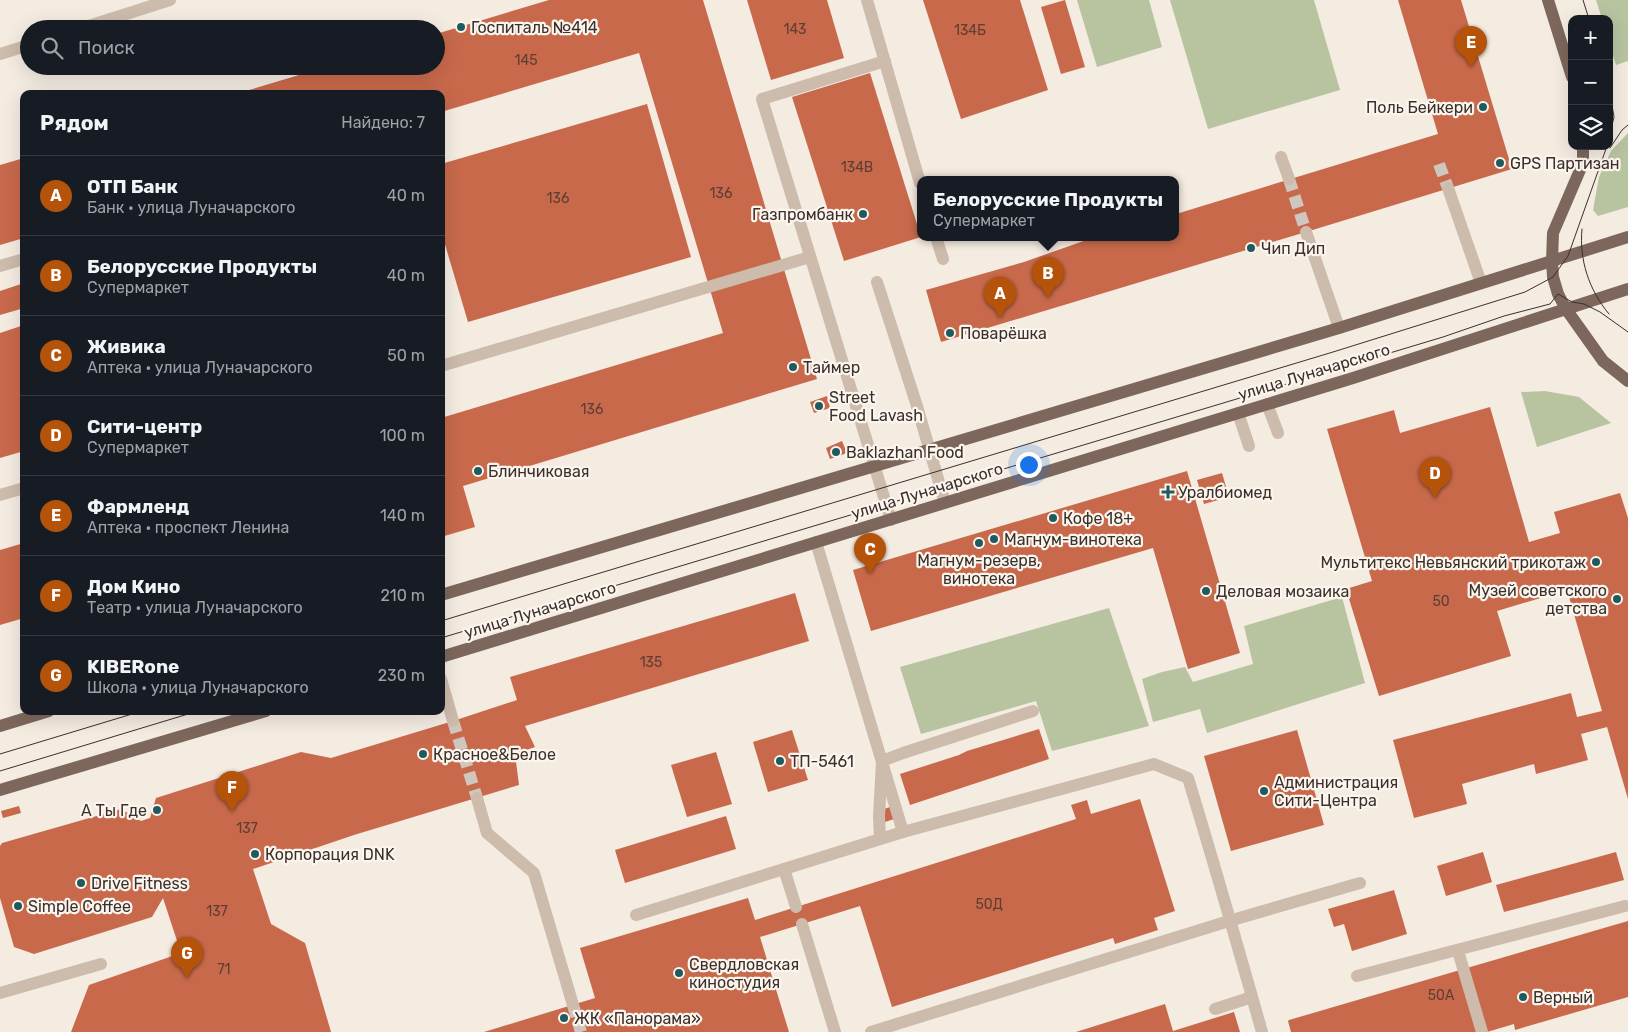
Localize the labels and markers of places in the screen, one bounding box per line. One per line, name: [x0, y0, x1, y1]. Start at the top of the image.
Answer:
place label: Госпиталь №414: [471, 18, 598, 37]
marker: Госпиталь №414: [455, 21, 467, 33]
pin: E: [1455, 26, 1487, 67]
place label: Поль Бейкери: [1366, 98, 1473, 117]
marker: Поль Бейкери: [1477, 101, 1489, 113]
place label: GPS Партизан: [1510, 154, 1620, 173]
marker: GPS Партизан: [1494, 157, 1506, 169]
place label: Газпромбанк: [752, 205, 853, 224]
marker: Газпромбанк: [857, 208, 869, 220]
place label: Чип Дип: [1261, 239, 1325, 258]
marker: Чип Дип: [1245, 242, 1257, 254]
pin: B: [1032, 257, 1064, 298]
pin: A: [984, 277, 1016, 318]
place label: Поварёшка: [960, 324, 1047, 343]
marker: Поварёшка: [944, 327, 956, 339]
place label: Таймер: [803, 358, 860, 377]
marker: Таймер: [787, 361, 799, 373]
place label: Street Food Lavash: [829, 388, 923, 425]
marker: Street Food Lavash: [813, 400, 825, 412]
place label: Baklazhan Food: [846, 443, 964, 462]
marker: Baklazhan Food: [830, 446, 842, 458]
pin: D: [1419, 457, 1451, 498]
place label: Блинчиковая: [488, 462, 589, 481]
marker: Блинчиковая: [472, 465, 484, 477]
place label: Уралбиомед: [1178, 483, 1273, 502]
marker: Уралбиомед: [1162, 486, 1174, 498]
place label: Кофе 18+: [1063, 509, 1133, 528]
marker: Кофе 18+: [1047, 512, 1059, 524]
place label: Магнум-винотека: [1004, 530, 1142, 549]
pin: C: [854, 533, 886, 574]
marker: Магнум-винотека: [988, 533, 1000, 545]
marker: Магнум-резерв, винотека: [973, 537, 985, 549]
place label: Магнум-резерв, винотека: [917, 551, 1041, 588]
place label: Мультитекс Невьянский трикотаж: [1320, 553, 1586, 572]
marker: Мультитекс Невьянский трикотаж: [1590, 556, 1602, 568]
place label: Музей советского детства: [1468, 581, 1607, 618]
place label: Деловая мозаика: [1216, 582, 1349, 601]
marker: Деловая мозаика: [1200, 585, 1212, 597]
marker: Музей советского детства: [1611, 593, 1623, 605]
place label: Красное&Белое: [433, 745, 556, 764]
marker: Красное&Белое: [417, 748, 429, 760]
place label: ТП-5461: [790, 752, 854, 771]
marker: ТП-5461: [774, 755, 786, 767]
pin: F: [216, 771, 248, 812]
place label: Администрация Сити-Центра: [1274, 773, 1398, 810]
marker: Администрация Сити-Центра: [1258, 785, 1270, 797]
place label: А Ты Где: [81, 801, 147, 820]
marker: А Ты Где: [151, 804, 163, 816]
place label: Корпорация DNK: [265, 845, 395, 864]
marker: Корпорация DNK: [249, 848, 261, 860]
place label: Drive Fitness: [91, 874, 188, 893]
marker: Drive Fitness: [75, 877, 87, 889]
place label: Simple Coffee: [28, 897, 131, 916]
marker: Simple Coffee: [12, 900, 24, 912]
pin: G: [171, 937, 203, 978]
place label: Свердловская киностудия: [689, 955, 799, 992]
marker: Свердловская киностудия: [673, 967, 685, 979]
place label: Верный: [1533, 988, 1593, 1007]
marker: Верный: [1517, 991, 1529, 1003]
place label: ЖК «Панорама»: [574, 1009, 701, 1028]
marker: ЖК «Панорама»: [558, 1012, 570, 1024]

